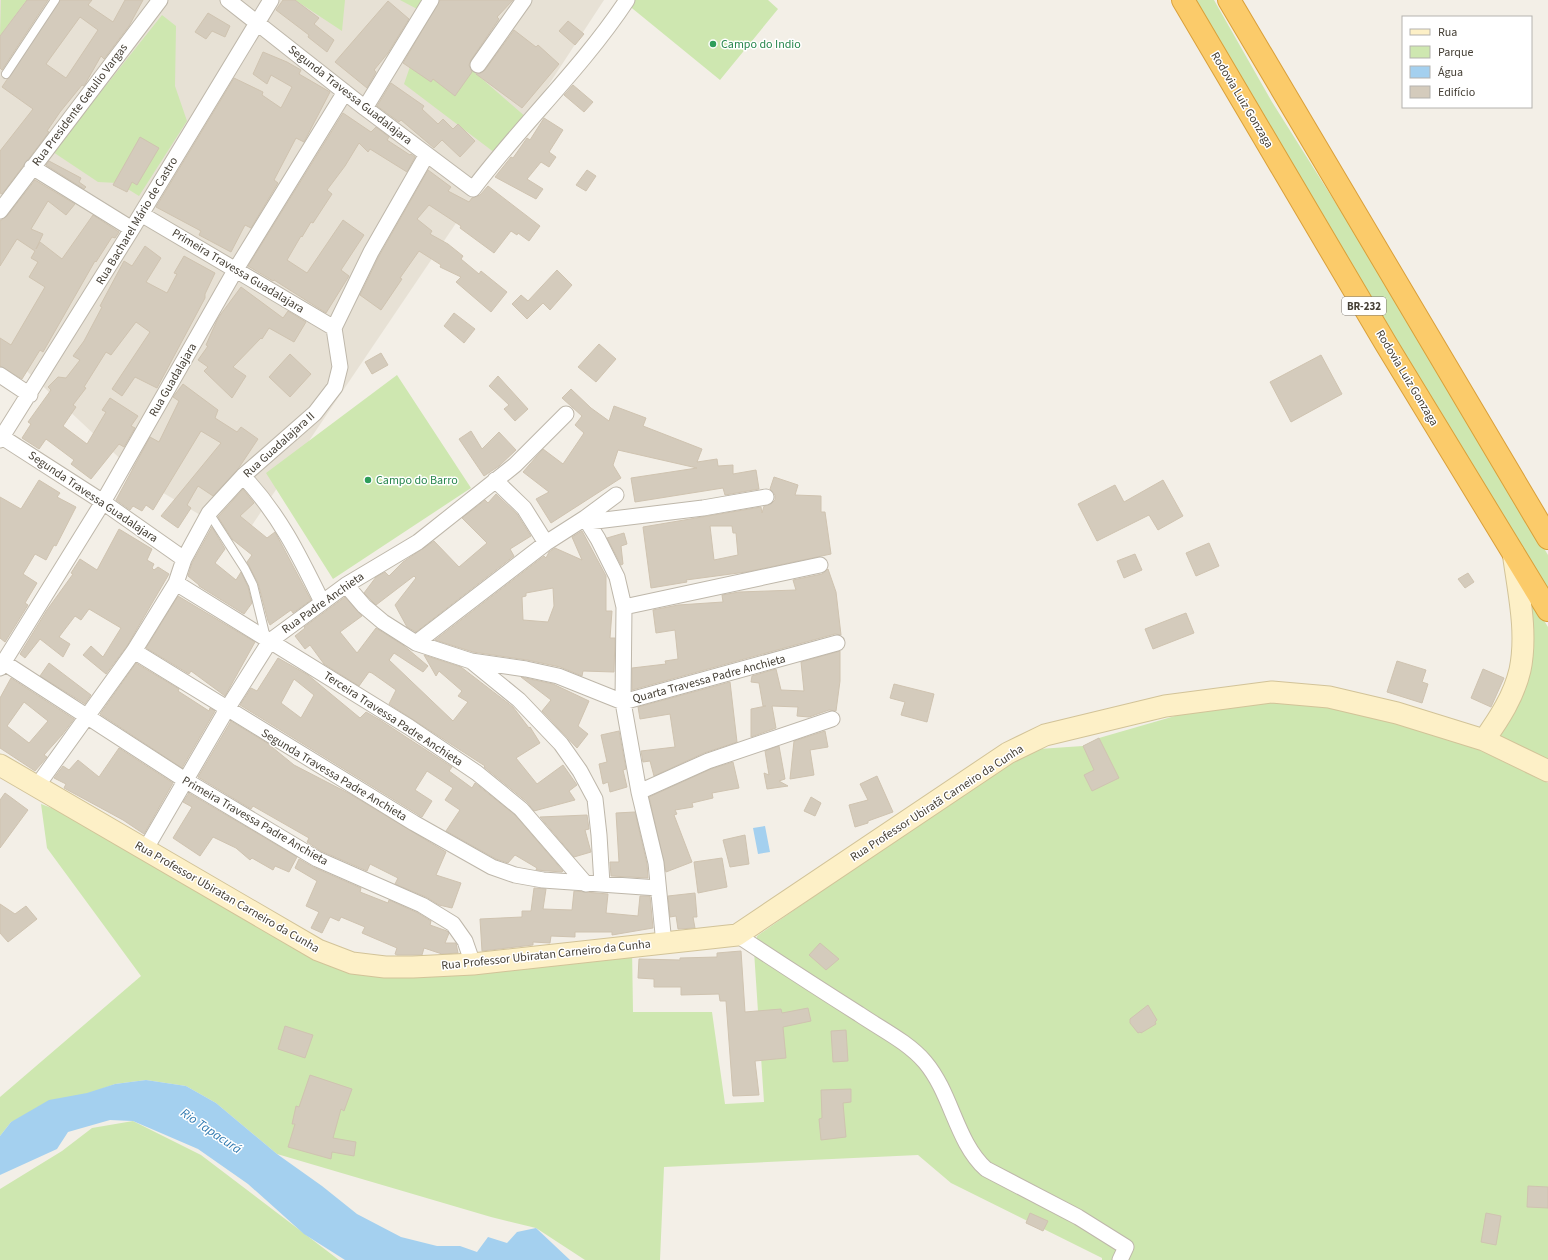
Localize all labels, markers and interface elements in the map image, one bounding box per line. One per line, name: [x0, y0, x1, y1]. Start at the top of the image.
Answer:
legend: [1402, 16, 1532, 108]
text: Rua: [1438, 24, 1457, 41]
place label: Campo do Indio: [721, 36, 801, 53]
marker: Campo do Indio: [708, 39, 718, 49]
street label: Rua Presidente Getulio Vargas: [28, 40, 132, 170]
street label: Segunda Travessa Guadalajara: [284, 41, 416, 149]
text: Parque: [1438, 44, 1474, 61]
street label: Rodovia Luiz Gonzaga: [1207, 49, 1277, 151]
text: Água: [1438, 64, 1463, 81]
text: Edifício: [1438, 84, 1475, 101]
street label: Rua Bacharel Mário de Castro: [92, 154, 182, 288]
street label: Primeira Travessa Guadalajara: [169, 225, 307, 317]
road number: BR-232: [1342, 297, 1386, 315]
street label: Rodovia Luiz Gonzaga: [1372, 327, 1442, 429]
street label: Rua Guadalajara: [145, 340, 201, 420]
street label: Rua Guadalajara II: [239, 408, 319, 482]
street label: Segunda Travessa Guadalajara: [25, 447, 161, 547]
place label: Campo do Barro: [376, 472, 458, 489]
marker: Campo do Barro: [363, 475, 373, 485]
street label: Rua Padre Anchieta: [278, 568, 368, 638]
street label: Quarta Travessa Padre Anchieta: [631, 650, 787, 708]
street label: Terceira Travessa Padre Anchieta: [320, 667, 466, 771]
street label: Segunda Travessa Padre Anchieta: [258, 725, 410, 825]
street label: Rua Professor Ubiratã Carneiro da Cunha: [847, 740, 1027, 866]
street label: Primeira Travessa Padre Anchieta: [179, 772, 331, 870]
street label: Rua Professor Ubiratan Carneiro da Cunha: [132, 837, 322, 957]
street label: Rua Professor Ubiratan Carneiro da Cunha: [440, 936, 652, 974]
water label: Rio Tapacurá: [177, 1104, 245, 1158]

